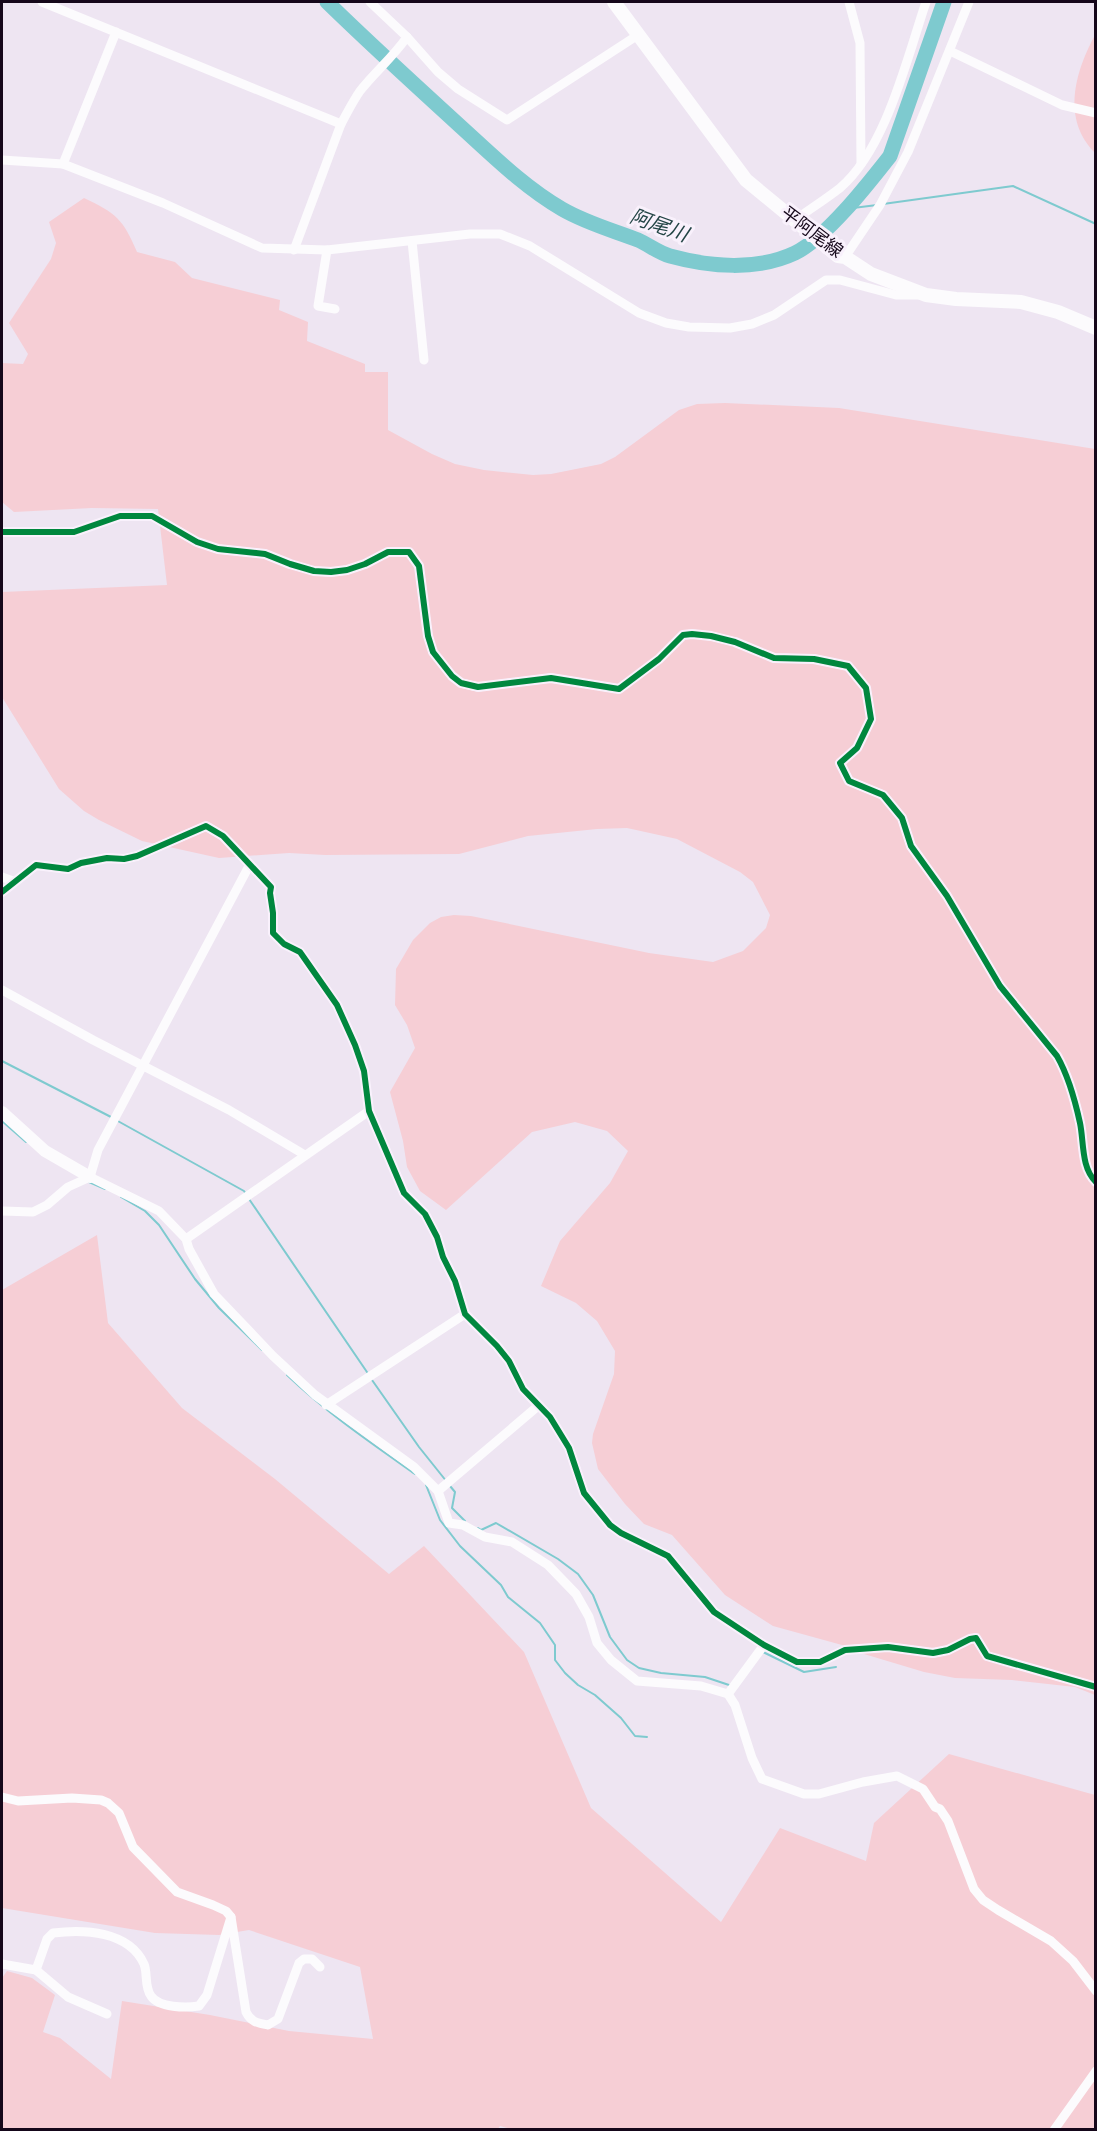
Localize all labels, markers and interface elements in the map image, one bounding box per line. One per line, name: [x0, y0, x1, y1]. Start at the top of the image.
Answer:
street label: 平阿尾線: [777, 202, 847, 262]
water label: 阿尾川: [627, 204, 693, 248]

